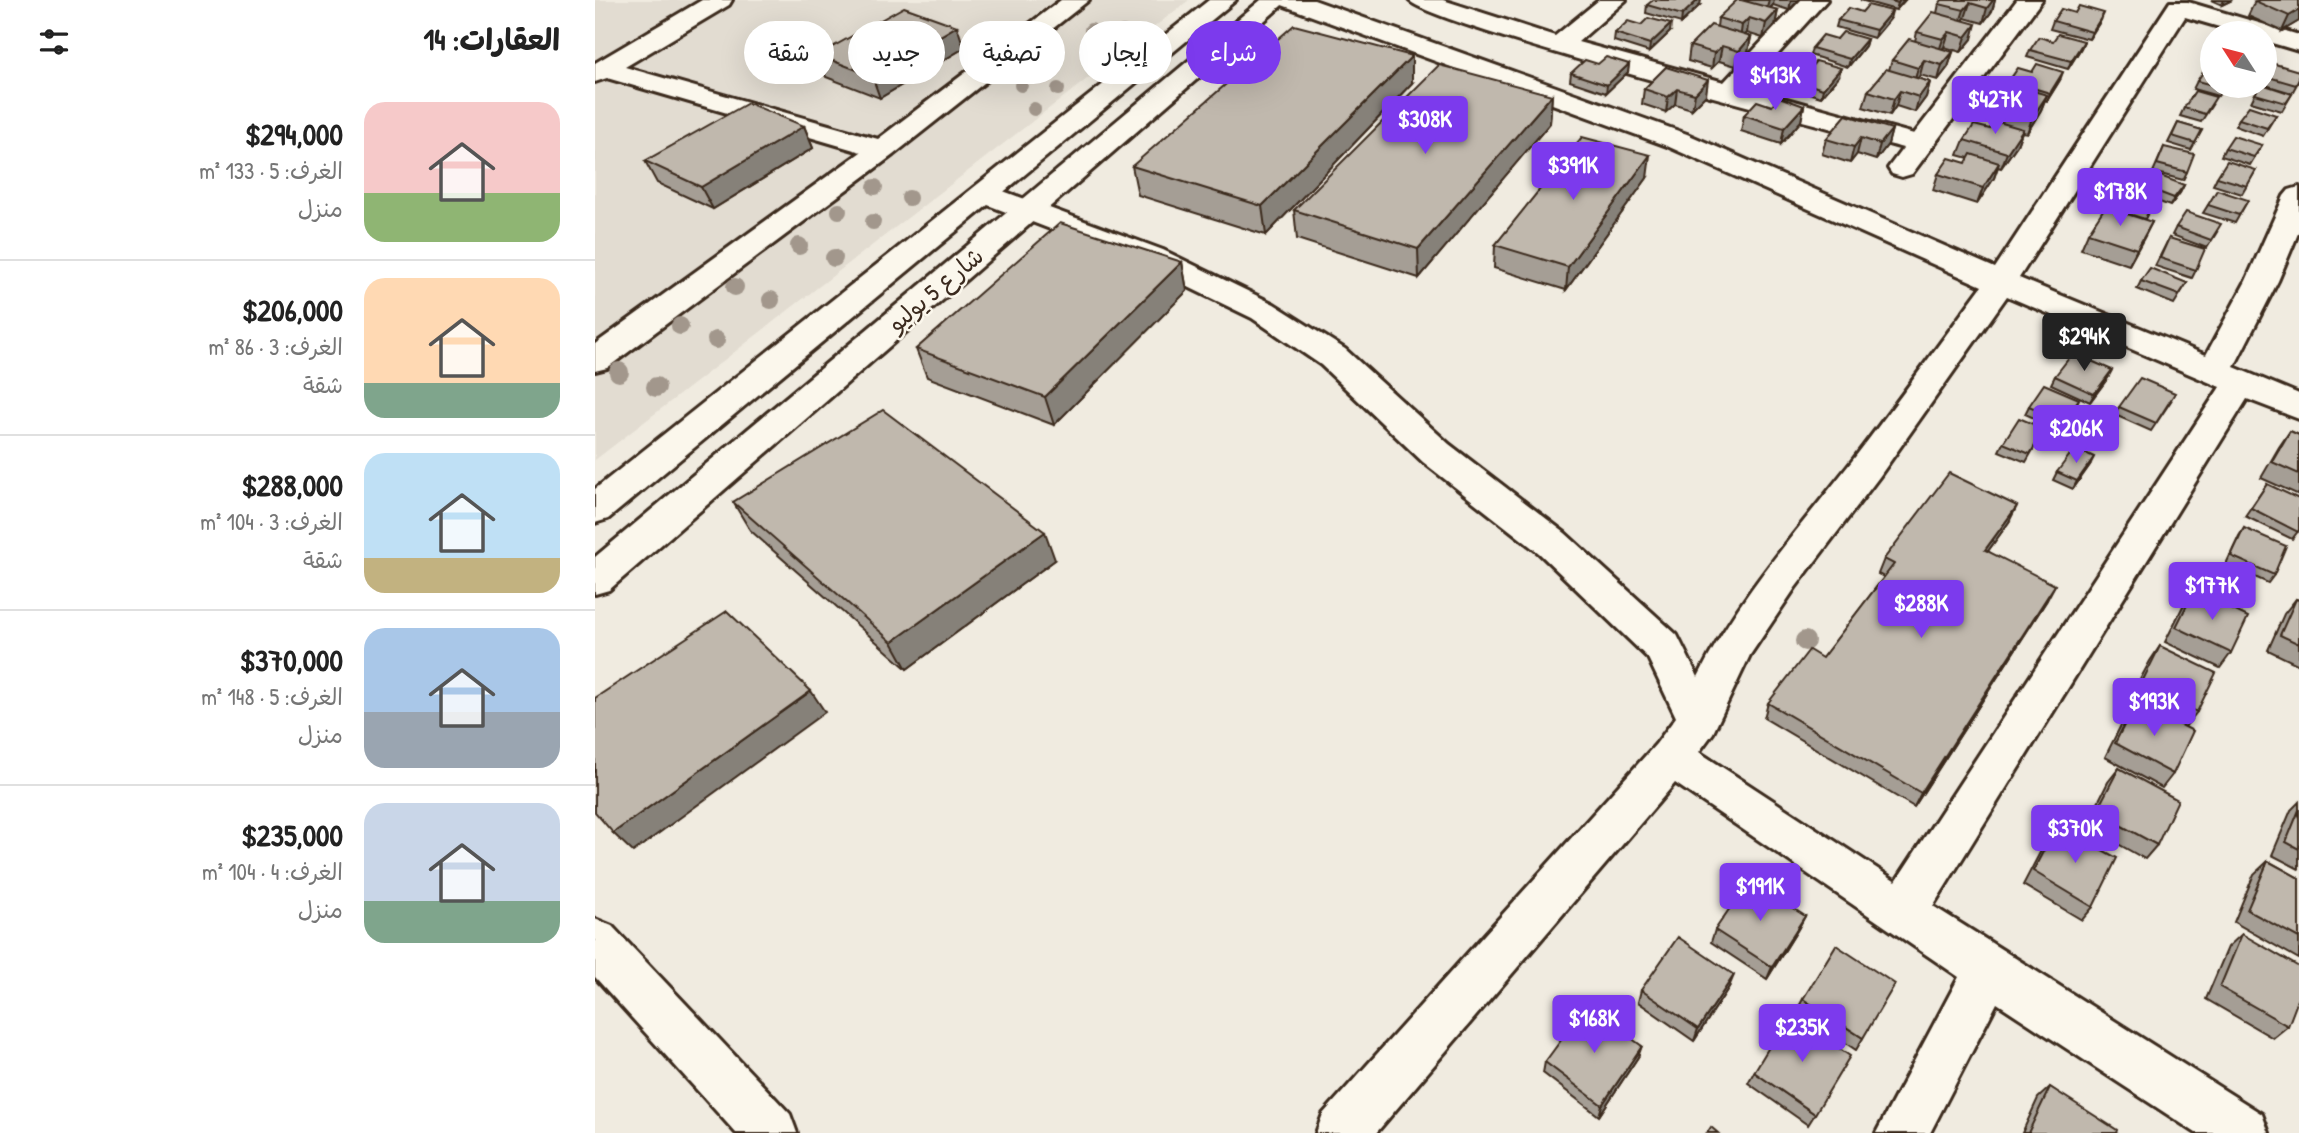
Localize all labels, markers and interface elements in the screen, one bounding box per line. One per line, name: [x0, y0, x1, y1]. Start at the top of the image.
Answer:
text: العقارات: 14: [423, 19, 560, 59]
chip: شقة: [744, 21, 834, 84]
chip: جديد: [848, 21, 945, 84]
chip: تصفية: [959, 21, 1065, 84]
chip: إيجار: [1079, 21, 1172, 84]
chip: شراء: [1186, 21, 1281, 84]
north arrow: [2200, 21, 2277, 98]
map controls: [2200, 21, 2277, 98]
icon: filters: [35, 23, 73, 61]
pin: $413K: [1726, 52, 1824, 112]
text: $413K: [1750, 59, 1800, 90]
pin: $427K: [1946, 76, 2044, 136]
text: $427K: [1968, 83, 2022, 114]
pin: $308K: [1376, 96, 1474, 156]
text: $308K: [1398, 103, 1452, 134]
text: $294,000: [245, 114, 343, 154]
icon: home: [420, 130, 504, 214]
pin: $391K: [1524, 142, 1622, 202]
text: $391K: [1548, 149, 1598, 180]
text: الغرف: 5 · 133 m²: [199, 155, 343, 186]
pin: $178K: [2071, 168, 2169, 228]
text: $178K: [2093, 175, 2147, 206]
text: منزل: [298, 193, 343, 224]
street label: شارع 5 يوليو: [880, 240, 991, 341]
text: $206,000: [242, 290, 343, 330]
icon: home: [420, 306, 504, 390]
pin: $294K: [2035, 314, 2133, 373]
text: $294K: [2058, 320, 2110, 351]
text: الغرف: 3 · 86 m²: [208, 331, 343, 362]
text: شقة: [303, 369, 343, 400]
pin: $206K: [2027, 406, 2125, 465]
text: $206K: [2049, 412, 2103, 443]
text: $288,000: [241, 465, 343, 505]
icon: home: [420, 481, 504, 565]
text: الغرف: 3 · 104 m²: [200, 506, 343, 537]
text: شقة: [303, 544, 343, 575]
pin: $177K: [2163, 562, 2261, 622]
text: $177K: [2185, 569, 2239, 600]
pin: $288K: [1872, 580, 1970, 640]
text: $288K: [1894, 587, 1948, 618]
text: $370,000: [240, 640, 343, 680]
icon: home: [420, 656, 504, 740]
pin: $193K: [2105, 678, 2203, 738]
text: الغرف: 5 · 148 m²: [201, 681, 343, 712]
text: $193K: [2129, 685, 2179, 716]
text: منزل: [298, 719, 343, 750]
pin: $370K: [2026, 806, 2124, 865]
text: $370K: [2047, 812, 2103, 843]
text: $235,000: [241, 815, 343, 855]
icon: home: [420, 831, 504, 915]
text: الغرف: 4 · 104 m²: [202, 856, 343, 887]
pin: $191K: [1711, 864, 1809, 923]
text: $191K: [1736, 870, 1784, 901]
text: منزل: [298, 894, 343, 925]
pin: $168K: [1545, 996, 1643, 1055]
text: $168K: [1568, 1002, 1620, 1033]
pin: $235K: [1753, 1004, 1851, 1064]
text: $235K: [1775, 1011, 1829, 1042]

